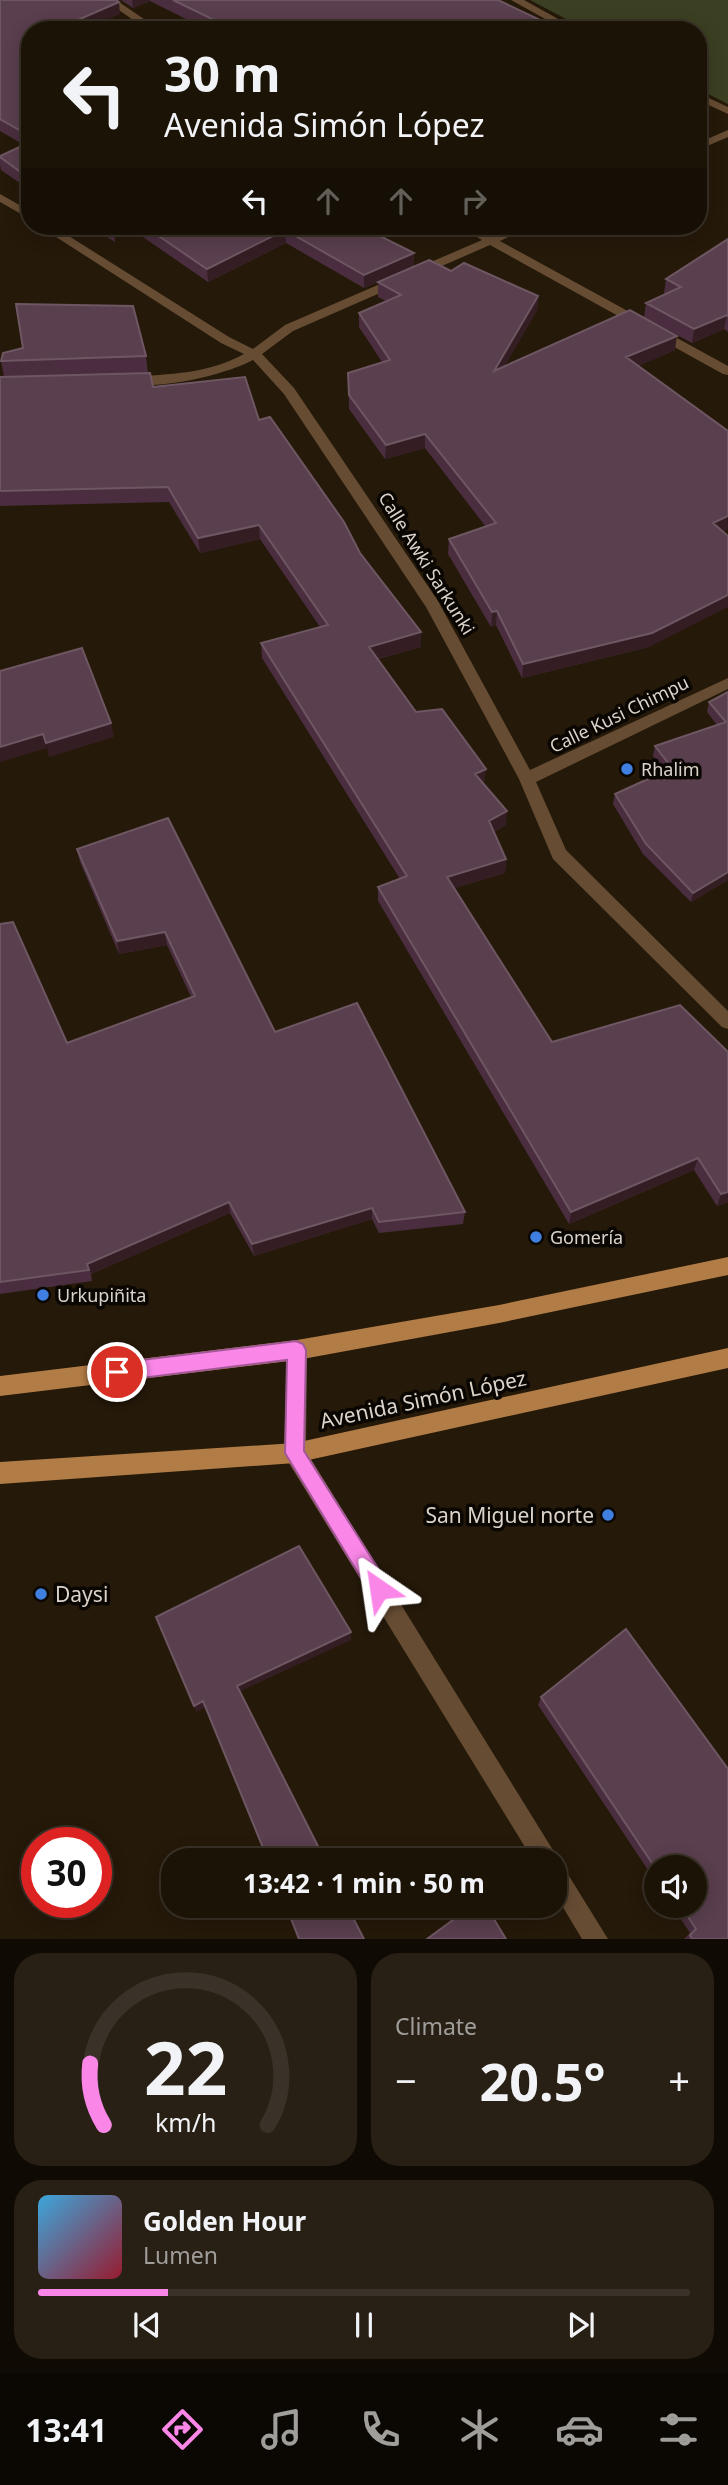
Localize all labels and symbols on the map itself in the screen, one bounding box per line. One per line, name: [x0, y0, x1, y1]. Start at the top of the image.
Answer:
street label: Calle Awki Sarkunki: [373, 487, 481, 639]
street label: Calle Kusi Chimpu: [545, 670, 693, 758]
place label: Rhalim: [641, 757, 700, 781]
marker: Rhalim: [619, 761, 635, 777]
place label: Gomería: [550, 1225, 623, 1249]
marker: Gomería: [528, 1229, 544, 1245]
place label: Urkupiñita: [57, 1283, 146, 1307]
marker: Urkupiñita: [35, 1287, 51, 1303]
pin: [87, 1342, 147, 1402]
street label: Avenida Simón López: [317, 1363, 529, 1435]
place label: San Miguel norte: [425, 1501, 594, 1529]
marker: San Miguel norte: [600, 1507, 616, 1523]
position arrow: [342, 1552, 416, 1626]
place label: Daysi: [55, 1580, 108, 1608]
marker: Daysi: [33, 1586, 49, 1602]
speed limit sign: 30: [21, 1827, 112, 1918]

